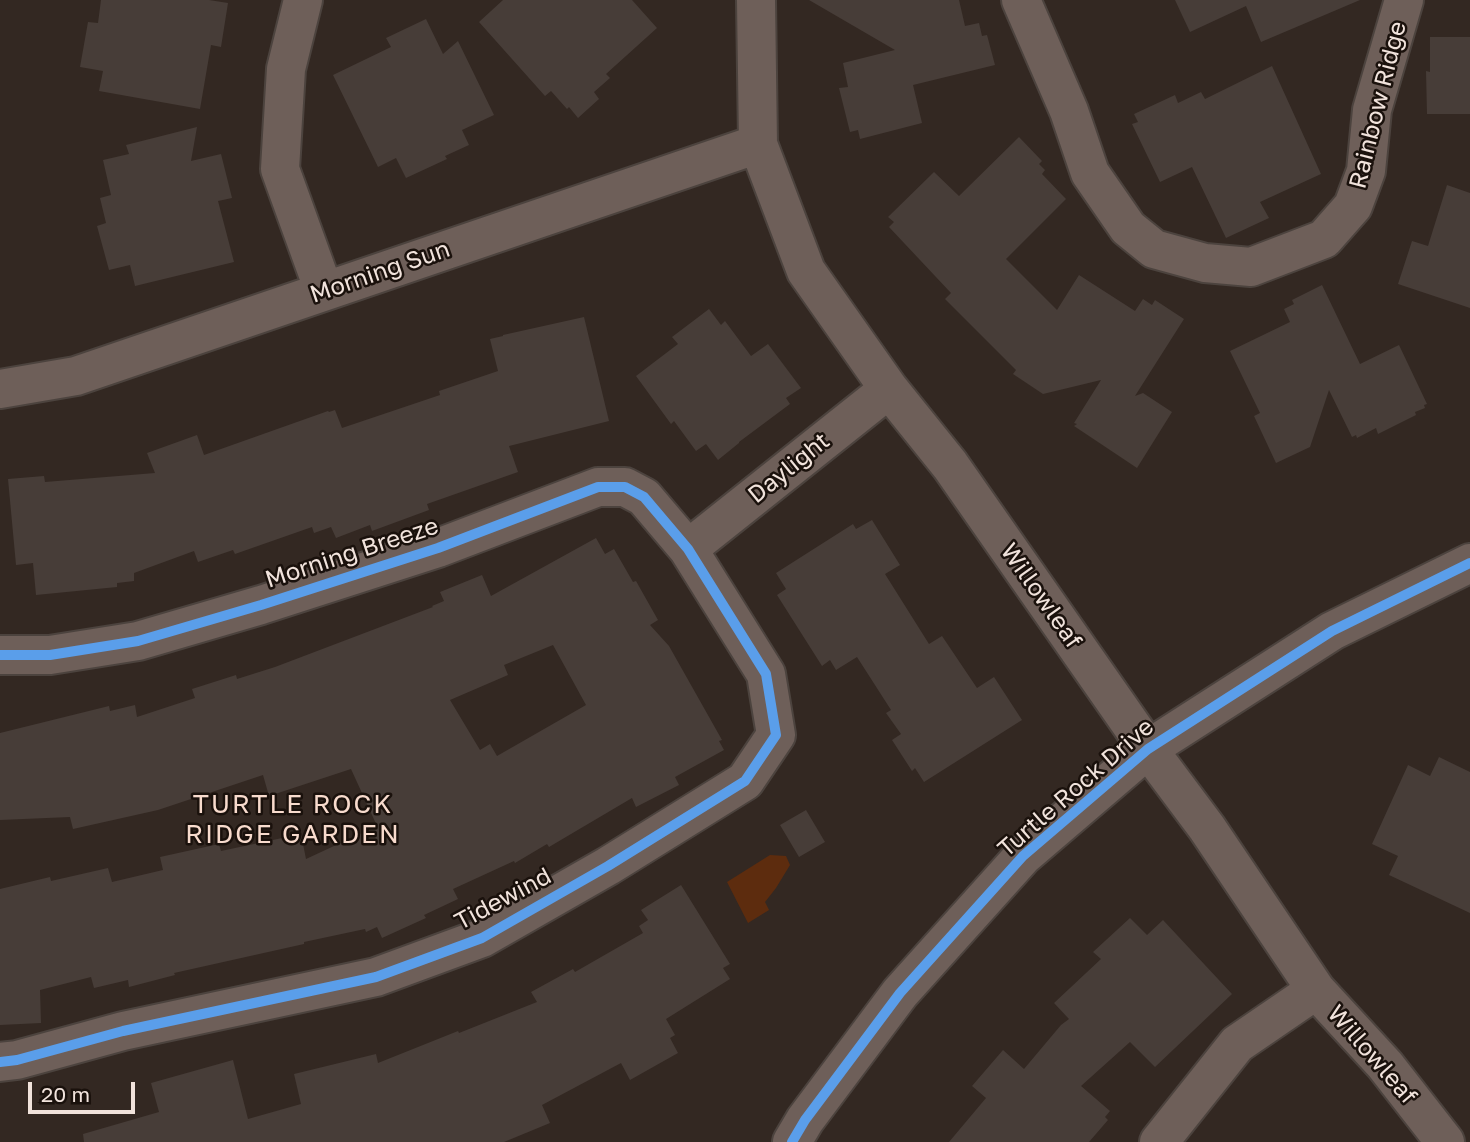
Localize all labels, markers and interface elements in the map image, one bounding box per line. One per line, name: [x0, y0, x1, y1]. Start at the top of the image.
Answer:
street label: Rainbow Ridge: [1343, 18, 1413, 192]
street label: Morning Sun: [306, 235, 454, 309]
street label: Daylight: [743, 427, 835, 509]
street label: Morning Breeze: [262, 511, 442, 595]
street label: Willowleaf: [994, 538, 1088, 654]
street label: Turtle Rock Drive: [992, 713, 1160, 863]
district label: TURTLE ROCK RIDGE GARDEN: [187, 789, 399, 850]
street label: Tidewind: [450, 862, 556, 936]
street label: Willowleaf: [1321, 1000, 1423, 1110]
scale bar: [32, 1068, 138, 1112]
text: 20 m: [41, 1081, 90, 1107]

